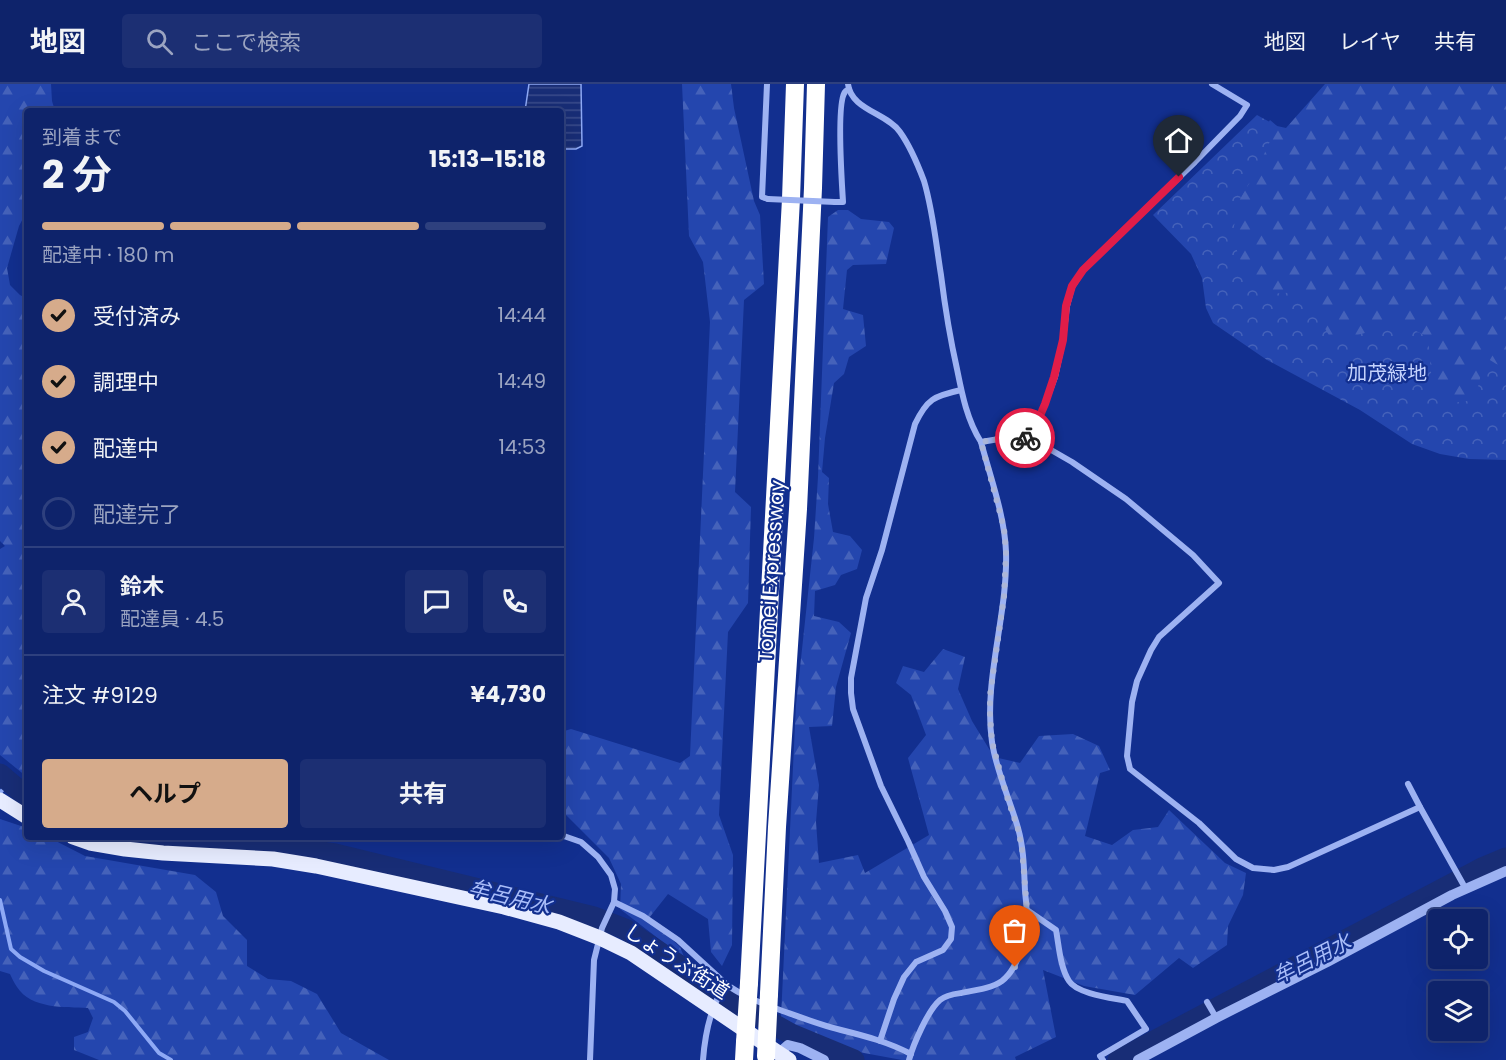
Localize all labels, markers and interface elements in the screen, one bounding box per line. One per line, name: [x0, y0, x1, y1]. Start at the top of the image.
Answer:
search box: [122, 14, 542, 68]
text: 地図: [30, 22, 86, 61]
icon: search: [143, 25, 176, 58]
text: ここで検索: [191, 27, 301, 58]
text: 地図: [1264, 27, 1306, 56]
text: レイヤ: [1339, 27, 1401, 56]
text: 共有: [1434, 27, 1476, 56]
pin: [1153, 115, 1204, 177]
text: 到着まで: [42, 123, 122, 151]
icon: home: [1162, 124, 1195, 157]
text: 15:13–15:18: [429, 144, 546, 175]
text: 2 分: [42, 147, 112, 202]
text: 配達中 · 180 m: [42, 241, 174, 269]
icon: check: [42, 299, 75, 332]
text: 受付済み: [93, 301, 181, 332]
text: 14:44: [498, 301, 546, 329]
park label: 加茂緑地: [1347, 359, 1427, 387]
icon: check: [42, 365, 75, 398]
text: 調理中: [93, 367, 159, 398]
text: 14:49: [498, 367, 546, 395]
courier: [995, 408, 1055, 468]
icon: bike: [1009, 422, 1042, 455]
icon: check: [42, 431, 75, 464]
text: 配達中: [93, 433, 159, 464]
text: 14:53: [498, 433, 546, 461]
street label: Tomei Expressway: [751, 479, 791, 663]
text: 配達完了: [93, 499, 181, 530]
button: person: [42, 570, 105, 633]
button: chat: [405, 570, 468, 633]
button: phone: [483, 570, 546, 633]
text: 鈴木: [120, 571, 164, 602]
text: 配達員 · 4.5: [120, 605, 224, 633]
text: ¥4,730: [471, 679, 546, 710]
text: 注文 #9129: [42, 680, 158, 711]
button: ヘルプ: [42, 759, 288, 828]
button: 共有: [300, 759, 546, 828]
water label: 牟呂用水: [466, 872, 556, 921]
pin: [989, 905, 1040, 967]
map controls: [1428, 909, 1488, 1041]
button: locate: [1428, 909, 1488, 969]
icon: bag: [998, 914, 1031, 947]
street label: しょうぶ街道: [619, 917, 735, 1005]
water label: 牟呂用水: [1268, 926, 1358, 991]
button: layers: [1428, 981, 1488, 1041]

